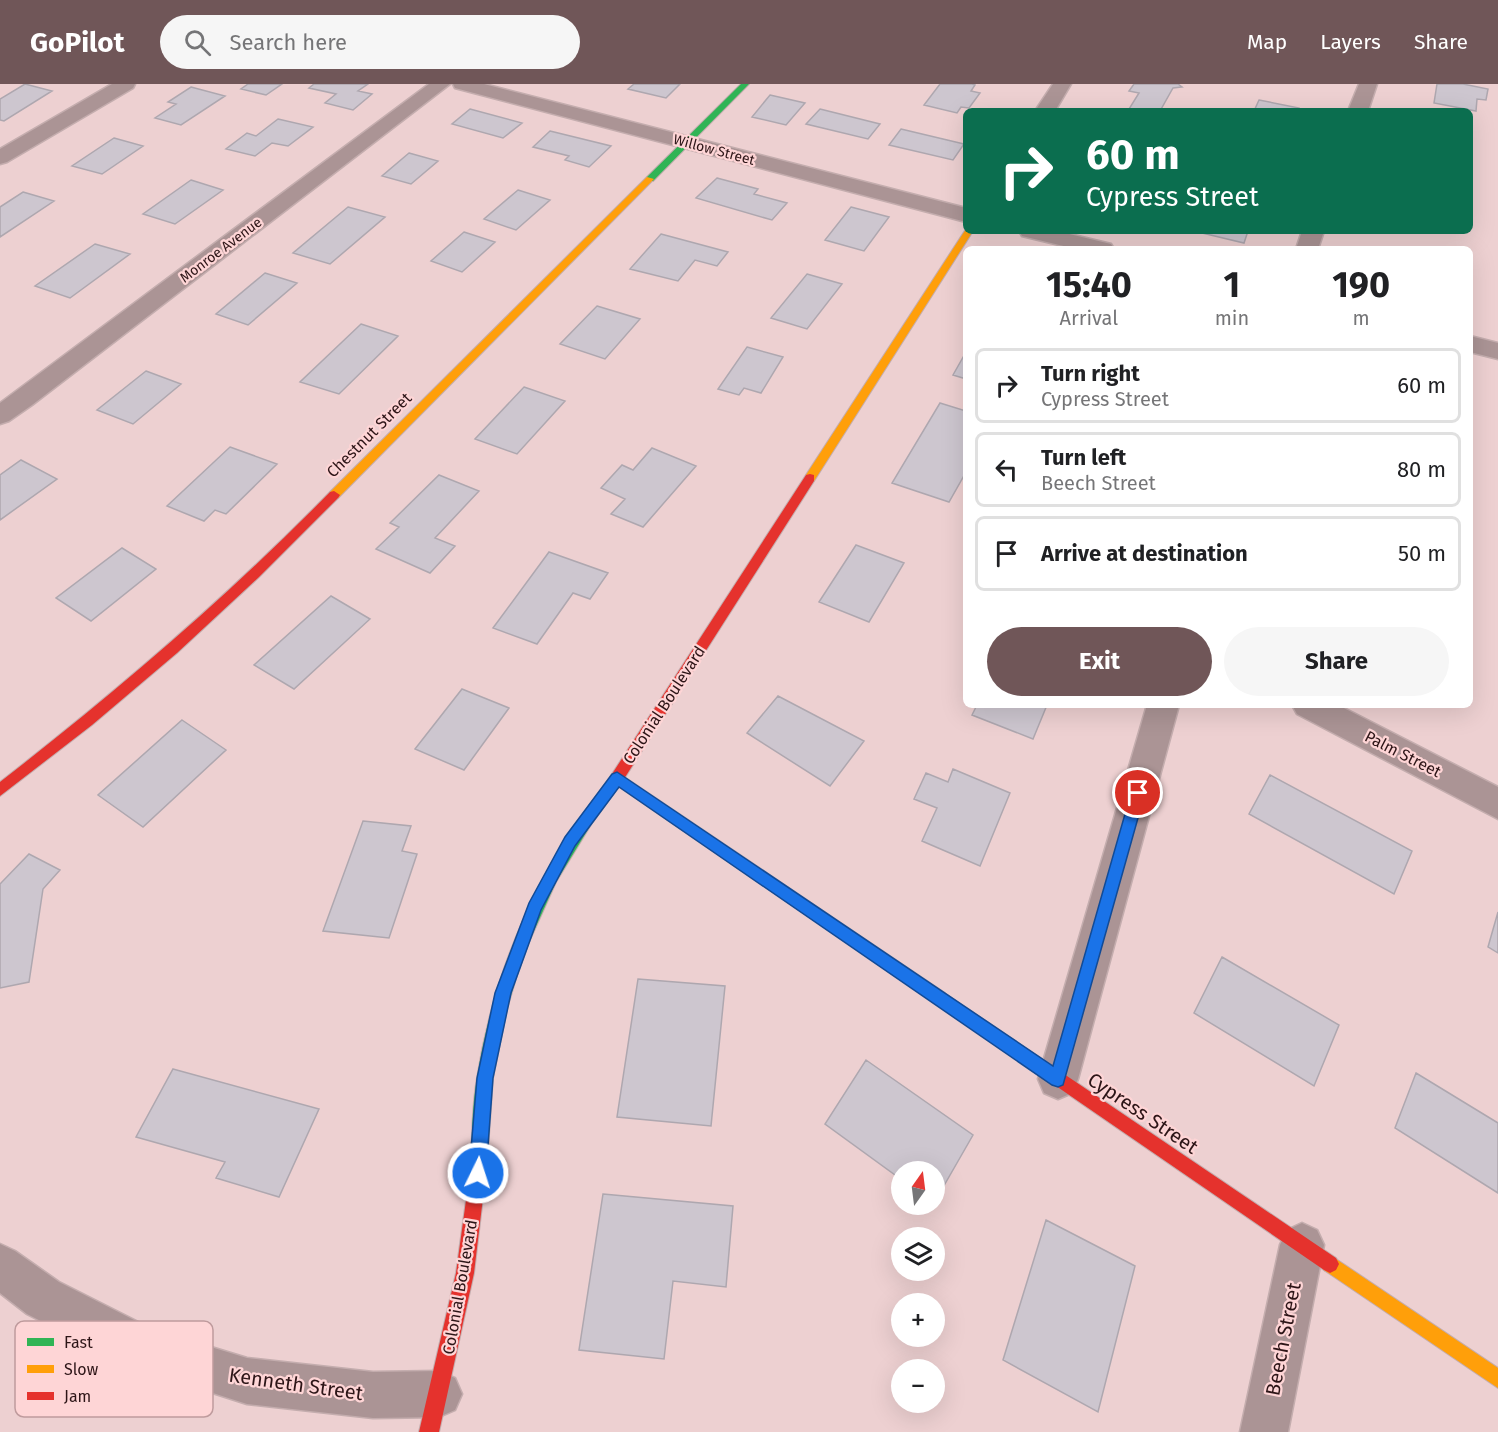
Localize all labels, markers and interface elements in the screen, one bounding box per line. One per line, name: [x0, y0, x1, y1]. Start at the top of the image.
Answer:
search box: [160, 15, 580, 69]
text: GoPilot: [30, 26, 124, 59]
icon: search: [181, 26, 214, 59]
text: Search here: [229, 29, 347, 56]
text: Map: [1247, 29, 1287, 55]
text: Layers: [1320, 29, 1381, 55]
text: Share: [1414, 29, 1468, 55]
text: 60 m: [1086, 130, 1180, 180]
street label: Willow Street: [671, 131, 757, 169]
icon: right: [987, 132, 1065, 210]
text: Cypress Street: [1086, 181, 1259, 213]
street label: Monroe Avenue: [177, 214, 265, 286]
text: 15:40: [1046, 263, 1132, 307]
text: 1: [1224, 263, 1240, 307]
text: 190: [1332, 263, 1390, 307]
text: Arrival: [1060, 306, 1118, 330]
text: min: [1215, 306, 1249, 330]
text: m: [1353, 306, 1370, 330]
text: Turn right: [1041, 360, 1140, 387]
icon: right: [990, 369, 1023, 402]
text: 60 m: [1397, 372, 1446, 399]
text: Cypress Street: [1041, 387, 1169, 411]
street label: Chestnut Street: [323, 388, 416, 481]
text: Turn left: [1041, 444, 1126, 471]
icon: left: [990, 453, 1023, 486]
text: 80 m: [1397, 456, 1446, 483]
text: Beech Street: [1041, 471, 1156, 495]
icon: arrive: [990, 537, 1023, 570]
text: Arrive at destination: [1041, 540, 1248, 567]
text: 50 m: [1398, 540, 1446, 567]
button: Exit: [987, 627, 1212, 696]
button: Share: [1224, 627, 1449, 696]
street label: Colonial Boulevard: [619, 643, 709, 767]
street label: Palm Street: [1362, 727, 1444, 781]
pin: [1112, 767, 1163, 818]
icon: arrive: [1121, 776, 1154, 809]
street label: Cypress Street: [1083, 1067, 1203, 1159]
position arrow: [446, 1141, 510, 1205]
north arrow: [891, 1161, 945, 1215]
map controls: [891, 1161, 945, 1413]
street label: Colonial Boulevard: [439, 1218, 481, 1356]
button: layers: [891, 1227, 945, 1281]
street label: Beech Street: [1260, 1280, 1306, 1398]
button: +: [891, 1293, 945, 1347]
legend: [15, 1321, 213, 1417]
text: Fast: [64, 1333, 93, 1352]
button: −: [891, 1359, 945, 1413]
text: Slow: [64, 1360, 99, 1379]
street label: Kenneth Street: [227, 1363, 365, 1405]
text: Jam: [64, 1387, 91, 1406]

